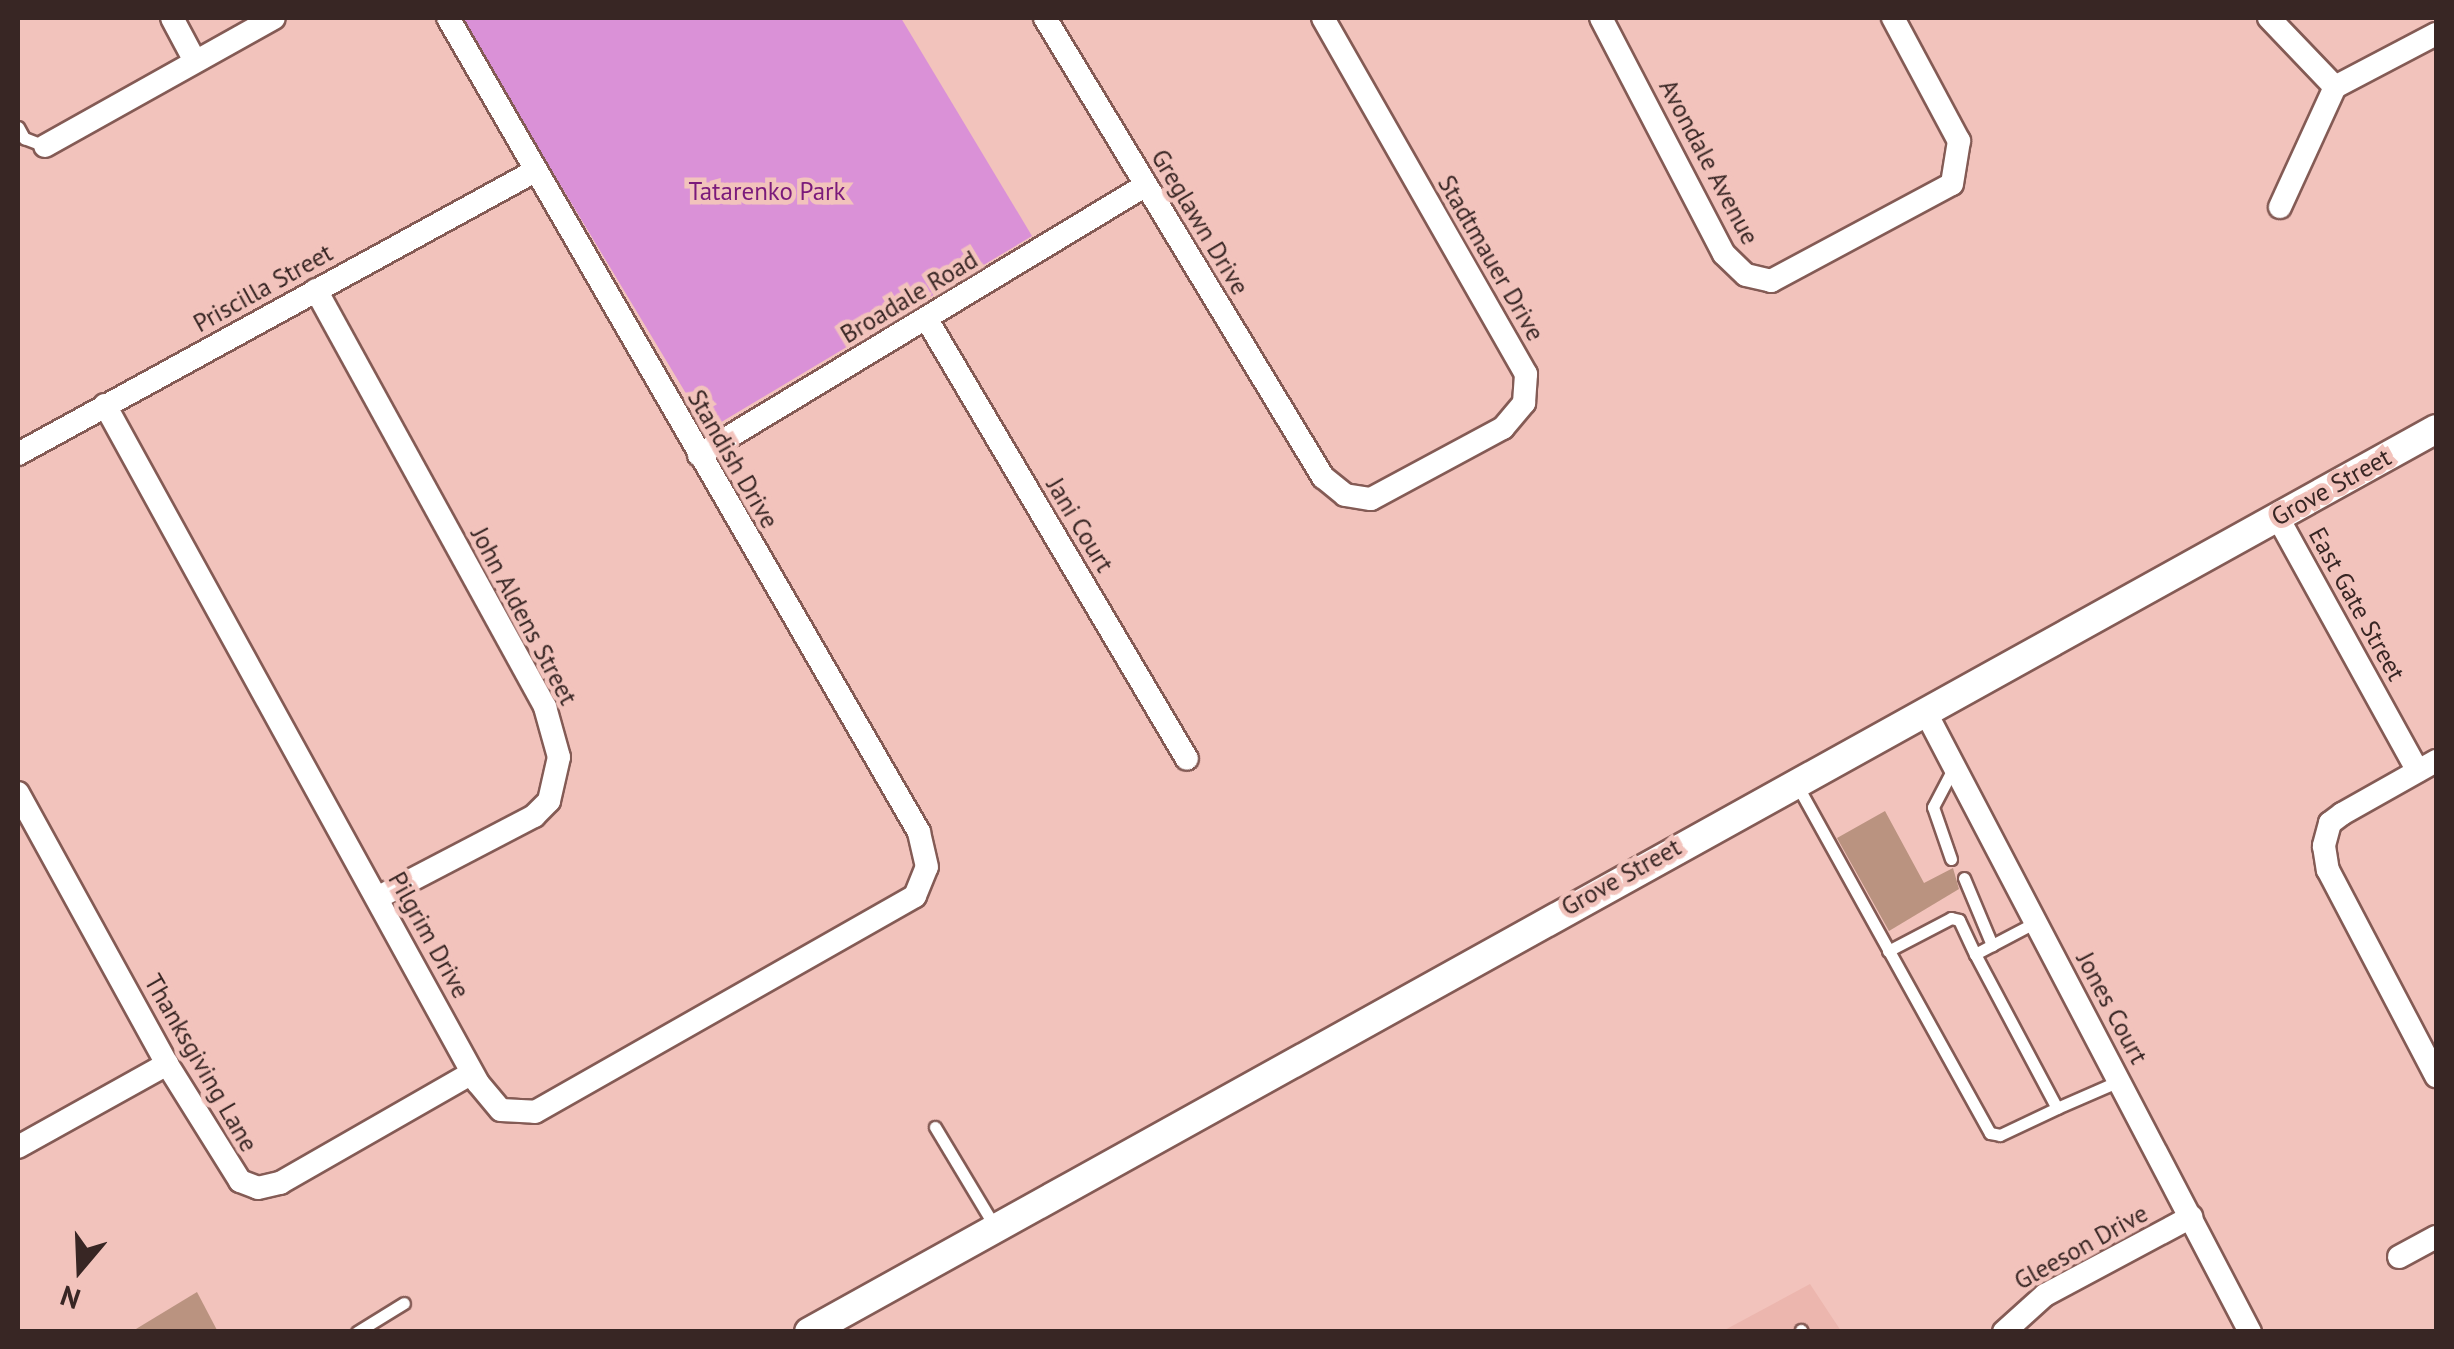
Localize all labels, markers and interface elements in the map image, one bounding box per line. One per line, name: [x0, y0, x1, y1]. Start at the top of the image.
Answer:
street label: Avondale Avenue: [1653, 74, 1765, 250]
street label: Greglawn Drive: [1145, 144, 1255, 300]
street label: Stadtmauer Drive: [1431, 170, 1551, 346]
park label: Tatarenko Park: [688, 176, 846, 206]
street label: Priscilla Street: [188, 237, 338, 339]
street label: Broadale Road: [835, 244, 983, 350]
street label: Standish Drive: [681, 384, 785, 534]
street label: Grove Street: [2266, 442, 2396, 532]
street label: Jani Court: [1040, 472, 1120, 578]
street label: John Aldens Street: [464, 522, 584, 710]
street label: East Gate Street: [2303, 522, 2411, 686]
street label: Grove Street: [1556, 832, 1686, 922]
street label: Pilgrim Drive: [382, 867, 476, 1003]
street label: Jones Court: [2070, 947, 2154, 1069]
street label: Thanksgiving Lane: [138, 969, 264, 1157]
street label: Gleeson Drive: [2009, 1198, 2153, 1296]
north arrow: [30, 1219, 130, 1319]
text: N: [55, 1277, 85, 1318]

